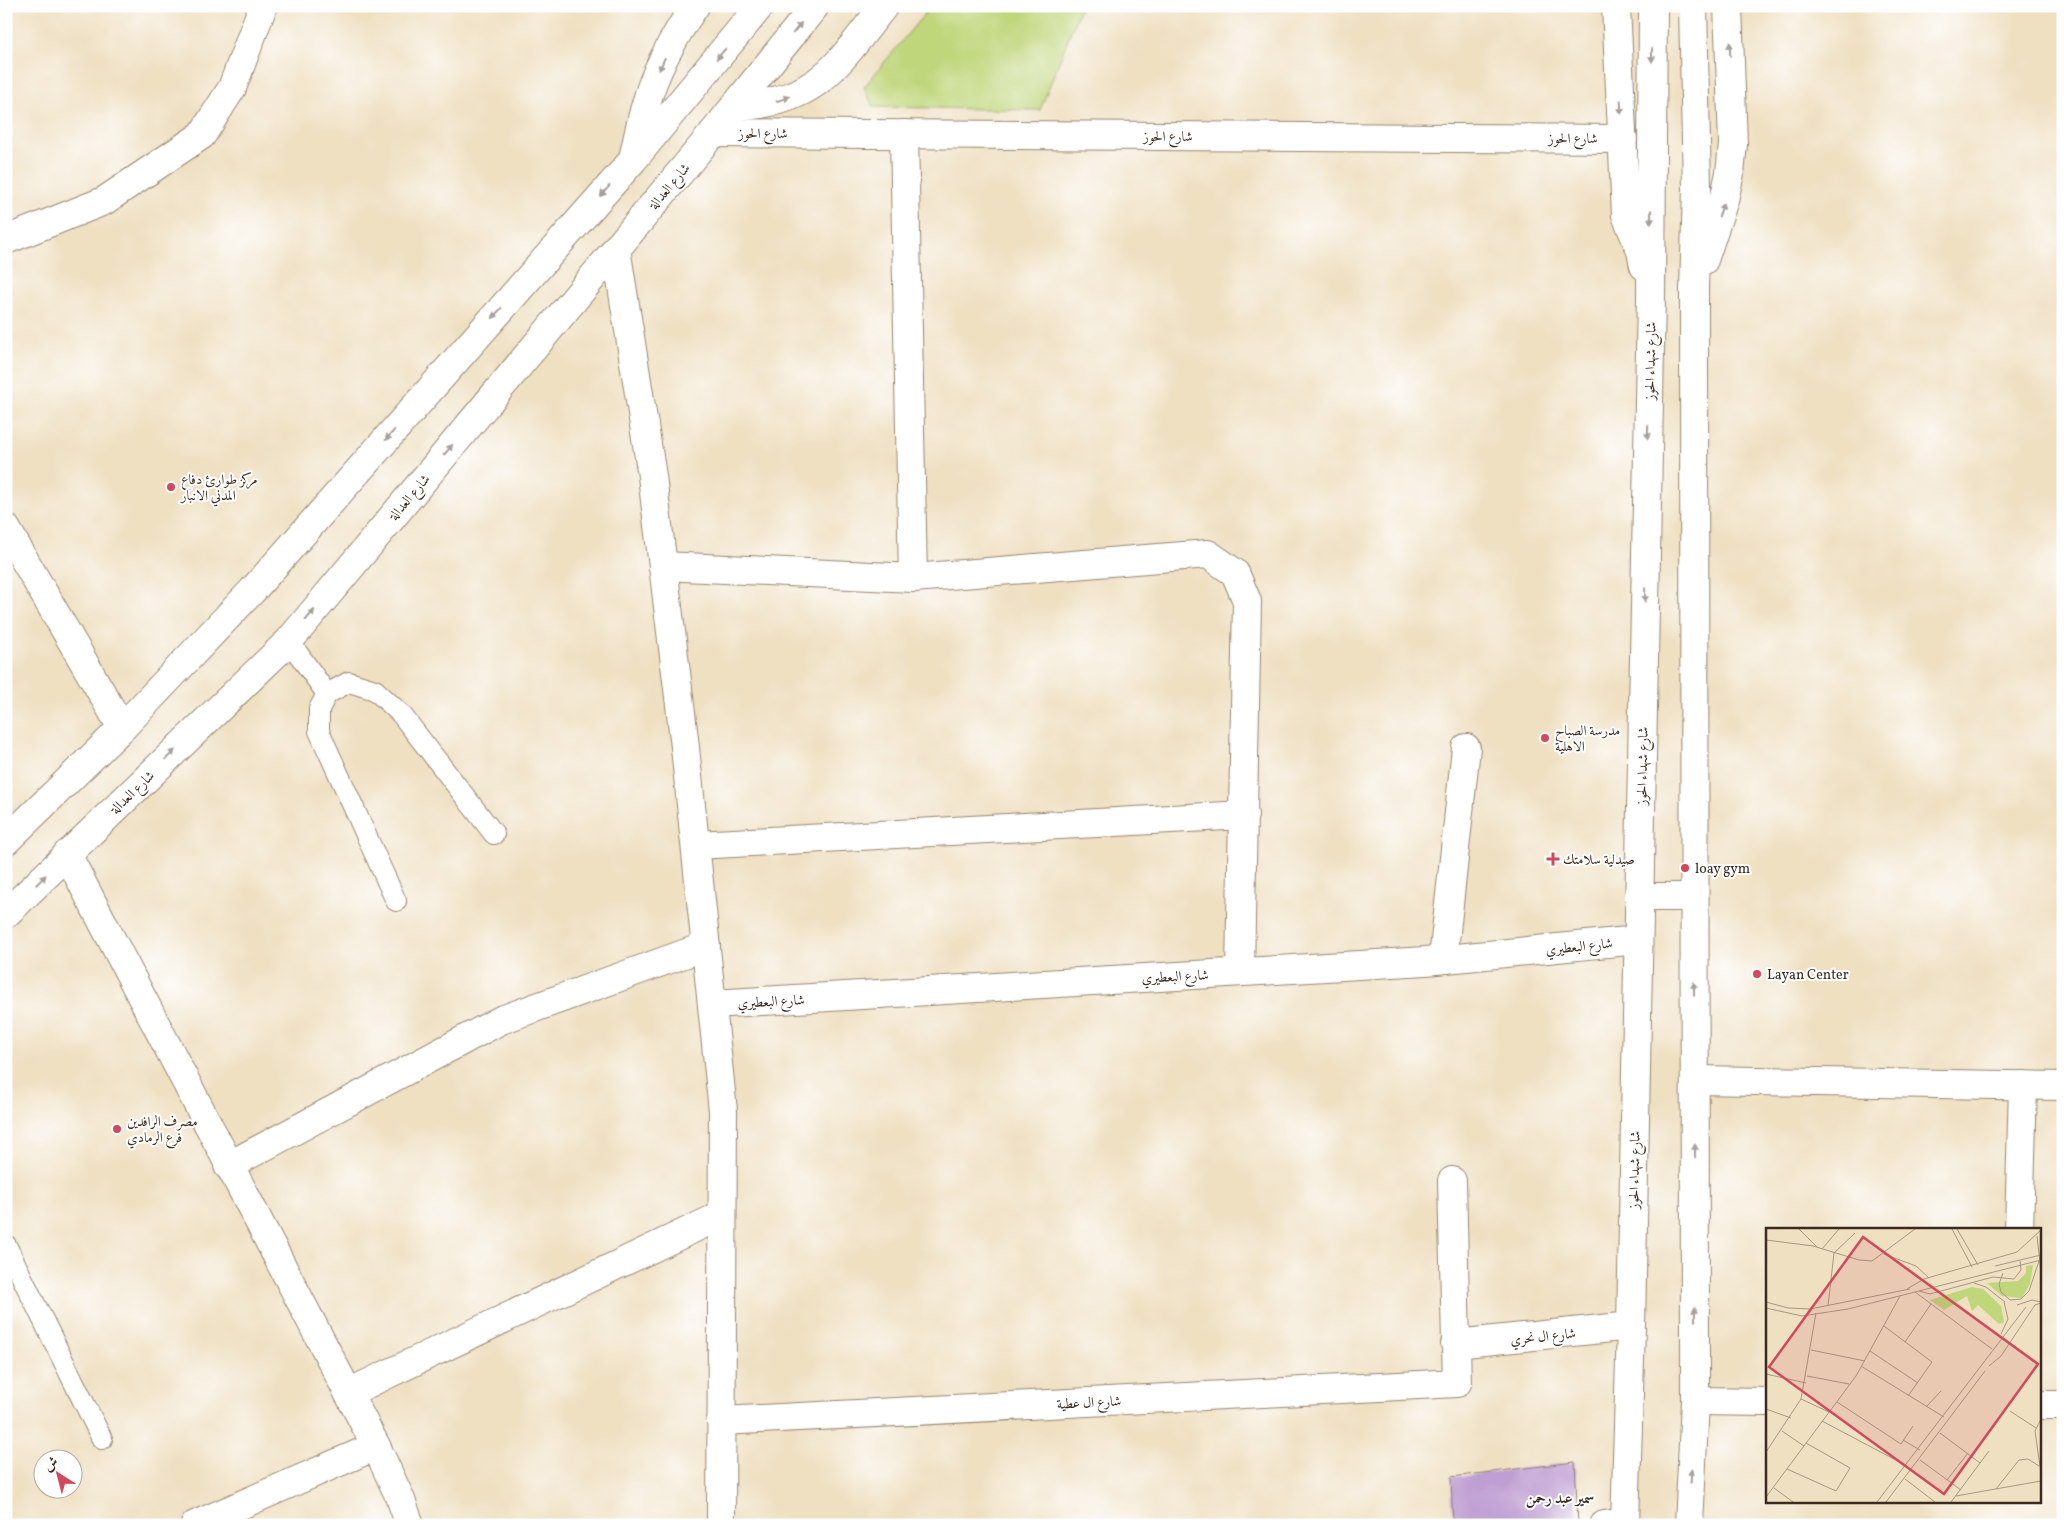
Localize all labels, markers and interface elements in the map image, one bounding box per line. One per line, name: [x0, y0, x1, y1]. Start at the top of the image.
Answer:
one-way arrow: [792, 21, 802, 35]
one-way arrow: [1725, 41, 1733, 57]
one-way arrow: [715, 47, 726, 60]
one-way arrow: [1648, 47, 1656, 63]
one-way arrow: [658, 57, 666, 71]
one-way arrow: [775, 95, 790, 102]
one-way arrow: [1618, 100, 1626, 116]
street label: شارع الحوز: [736, 125, 788, 145]
street label: شارع الحوز: [1141, 128, 1193, 148]
street label: شارع الحوز: [1546, 130, 1598, 150]
street label: شارع العدالة: [645, 160, 696, 216]
one-way arrow: [599, 185, 610, 198]
one-way arrow: [1717, 202, 1725, 217]
one-way arrow: [1647, 210, 1655, 226]
one-way arrow: [491, 307, 503, 319]
street label: شارع شهداء الحوز: [1641, 322, 1663, 402]
one-way arrow: [1644, 425, 1652, 441]
one-way arrow: [384, 429, 395, 442]
one-way arrow: [442, 445, 454, 457]
place label: مركز طوارئ دفاع المدني الانبار: [179, 471, 258, 507]
street label: شارع العدالة: [385, 471, 436, 527]
marker: مركز طوارئ دفاع المدني الانبار: [165, 481, 177, 493]
one-way arrow: [1641, 587, 1649, 603]
one-way arrow: [305, 609, 316, 622]
place label: مدرسة الصباح الاهلية: [1555, 722, 1620, 757]
street label: شارع شهداء الحوز: [1633, 727, 1655, 807]
marker: مدرسة الصباح الاهلية: [1539, 732, 1551, 744]
one-way arrow: [164, 749, 176, 761]
street label: شارع العدالة: [106, 767, 160, 820]
place label: صيدلية سلامتك: [1563, 851, 1635, 870]
marker: صيدلية سلامتك: [1547, 853, 1559, 865]
place label: loay gym: [1695, 860, 1750, 879]
marker: loay gym: [1679, 862, 1691, 874]
one-way arrow: [35, 874, 47, 886]
street label: شارع البعطيري: [1545, 935, 1614, 961]
street label: شارع البعطيري: [1141, 966, 1209, 990]
place label: Layan Center: [1767, 966, 1849, 985]
marker: Layan Center: [1751, 968, 1763, 980]
one-way arrow: [1690, 980, 1698, 996]
street label: شارع البعطيري: [737, 991, 805, 1015]
place label: مصرف الرافدين فرع الرمادي: [127, 1113, 198, 1149]
marker: مصرف الرافدين فرع الرمادي: [111, 1123, 123, 1135]
street label: شارع شهداء الحوز: [1625, 1131, 1647, 1211]
one-way arrow: [1691, 1143, 1699, 1159]
inset map: [1766, 1228, 2042, 1504]
one-way arrow: [1691, 1305, 1699, 1321]
street label: شارع ال نحري: [1509, 1325, 1577, 1351]
street label: شارع ال عطية: [1056, 1392, 1122, 1416]
north arrow: [32, 1448, 82, 1498]
text: ش: [40, 1453, 63, 1476]
one-way arrow: [1687, 1468, 1695, 1484]
district label: سمير عبد رحمن: [1526, 1489, 1594, 1510]

